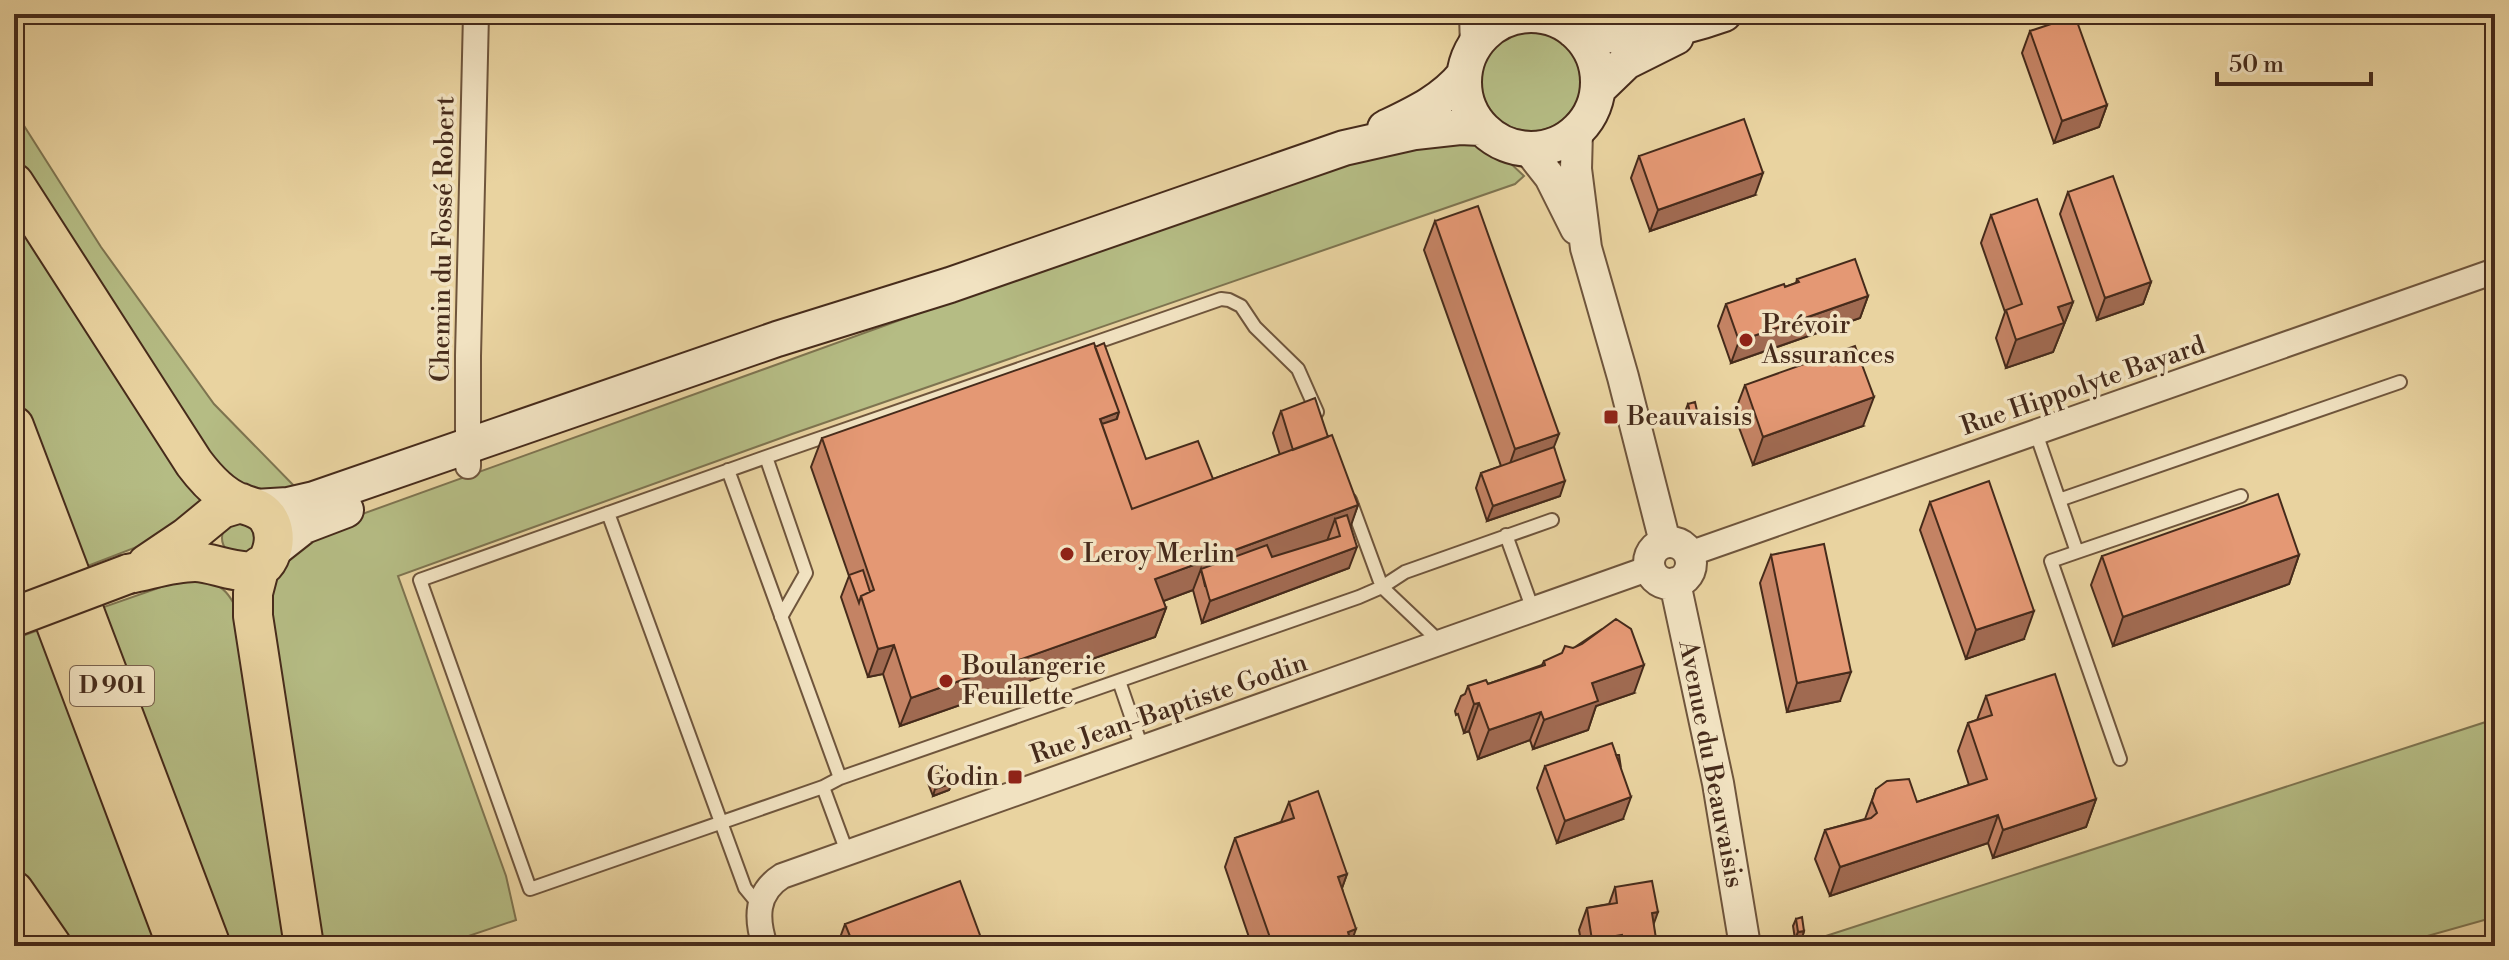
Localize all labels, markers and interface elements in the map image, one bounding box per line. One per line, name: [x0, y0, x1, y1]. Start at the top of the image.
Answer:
scale bar: [2217, 36, 2371, 86]
text: 50 m: [2229, 50, 2284, 80]
street label: Chemin du Fossé Robert: [425, 96, 461, 382]
place label: Prévoir Assurances: [1761, 309, 1895, 371]
street label: Rue Hippolyte Bayard: [1957, 329, 2209, 443]
marker: Prévoir Assurances: [1737, 331, 1755, 349]
place label: Beauvaisis: [1626, 401, 1752, 433]
marker: Beauvaisis: [1602, 408, 1620, 426]
place label: Leroy Merlin: [1083, 538, 1235, 570]
marker: Leroy Merlin: [1058, 545, 1076, 563]
street label: Avenue du Beauvaisis: [1671, 637, 1751, 890]
street label: Rue Jean-Baptiste Godin: [1026, 647, 1312, 771]
place label: Boulangerie Feuillette: [961, 650, 1106, 712]
road number: D 901: [70, 666, 154, 706]
marker: Boulangerie Feuillette: [937, 672, 955, 690]
place label: Godin: [926, 761, 999, 793]
marker: Godin: [1006, 768, 1024, 786]

